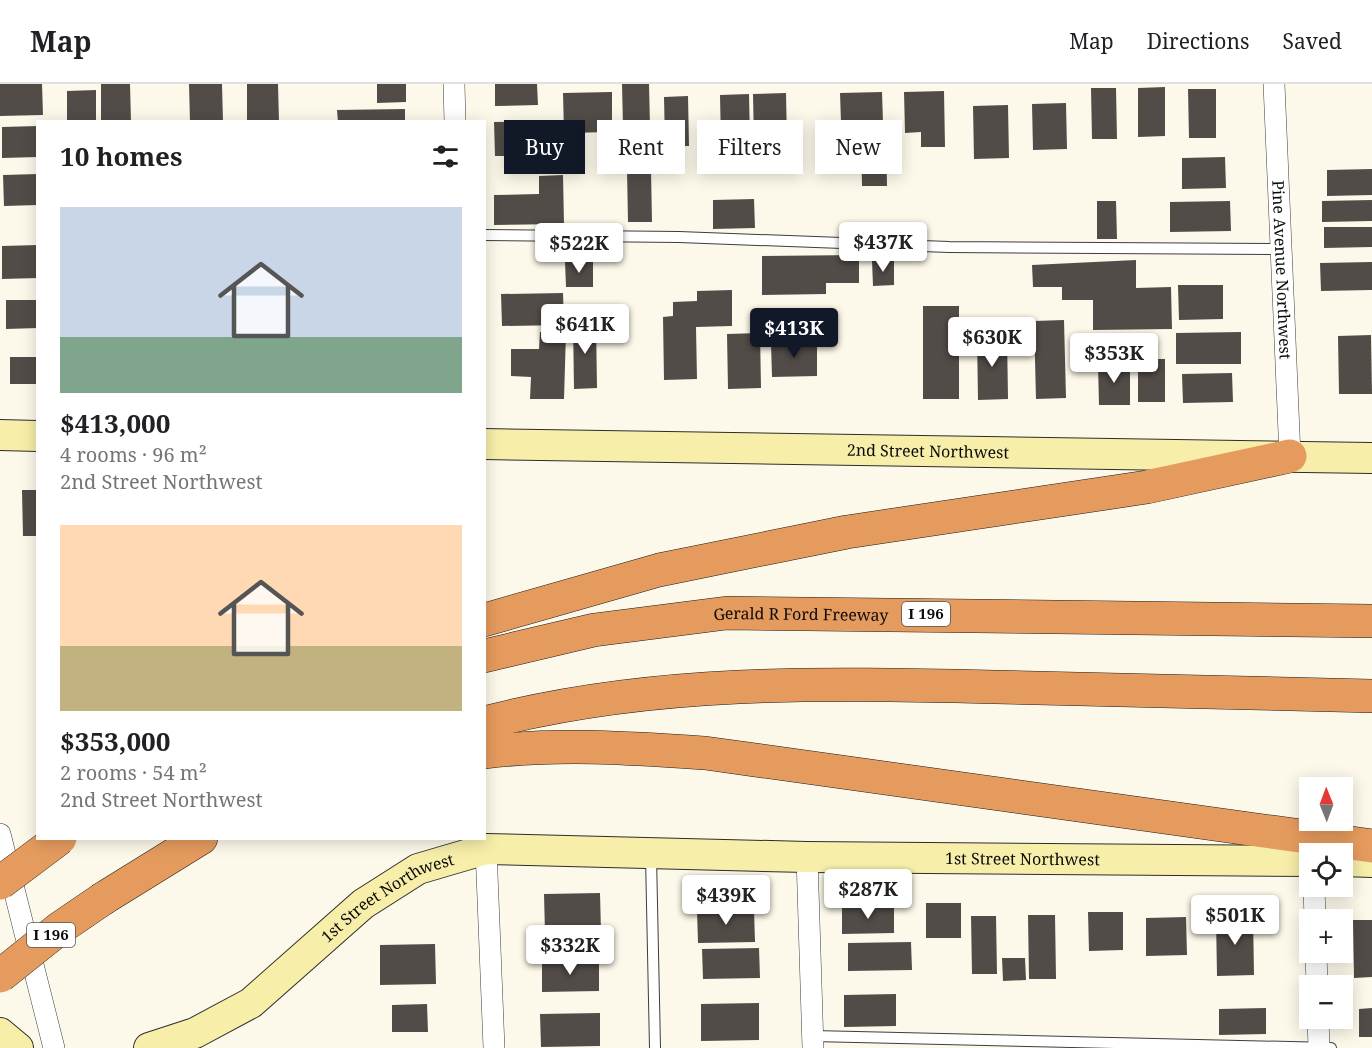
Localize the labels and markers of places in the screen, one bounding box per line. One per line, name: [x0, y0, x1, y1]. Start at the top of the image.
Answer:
pin: $437K: [841, 222, 925, 273]
pin: $522K: [537, 223, 621, 274]
pin: $641K: [543, 304, 627, 355]
pin: $413K: [752, 308, 836, 359]
pin: $630K: [950, 317, 1034, 368]
pin: $353K: [1072, 333, 1156, 384]
pin: $287K: [826, 869, 910, 920]
pin: $439K: [684, 875, 768, 926]
pin: $501K: [1193, 895, 1277, 946]
pin: $332K: [528, 925, 612, 976]

